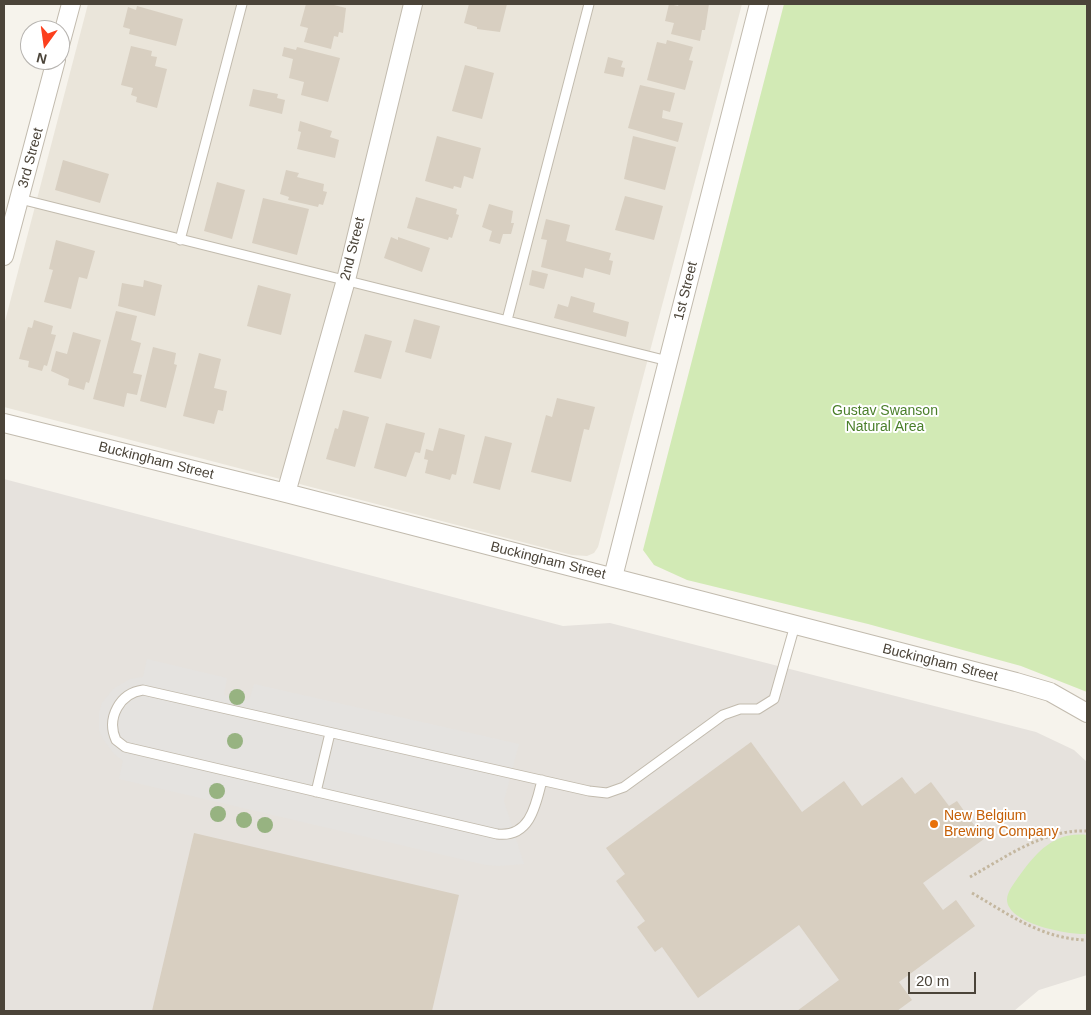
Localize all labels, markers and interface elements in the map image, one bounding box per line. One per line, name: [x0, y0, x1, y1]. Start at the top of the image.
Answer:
north arrow: [20, 20, 70, 70]
text: N: [35, 50, 48, 68]
street label: 3rd Street: [15, 126, 47, 190]
street label: 2nd Street: [337, 216, 369, 282]
street label: 1st Street: [671, 260, 701, 322]
park label: Gustav Swanson Natural Area: [832, 403, 938, 436]
street label: Buckingham Street: [97, 439, 215, 483]
street label: Buckingham Street: [489, 539, 607, 583]
street label: Buckingham Street: [881, 641, 999, 685]
place label: New Belgium Brewing Company: [944, 808, 1058, 840]
marker: New Belgium Brewing Company: [928, 818, 940, 830]
scale bar: [911, 962, 978, 994]
text: 20 m: [916, 972, 949, 989]

